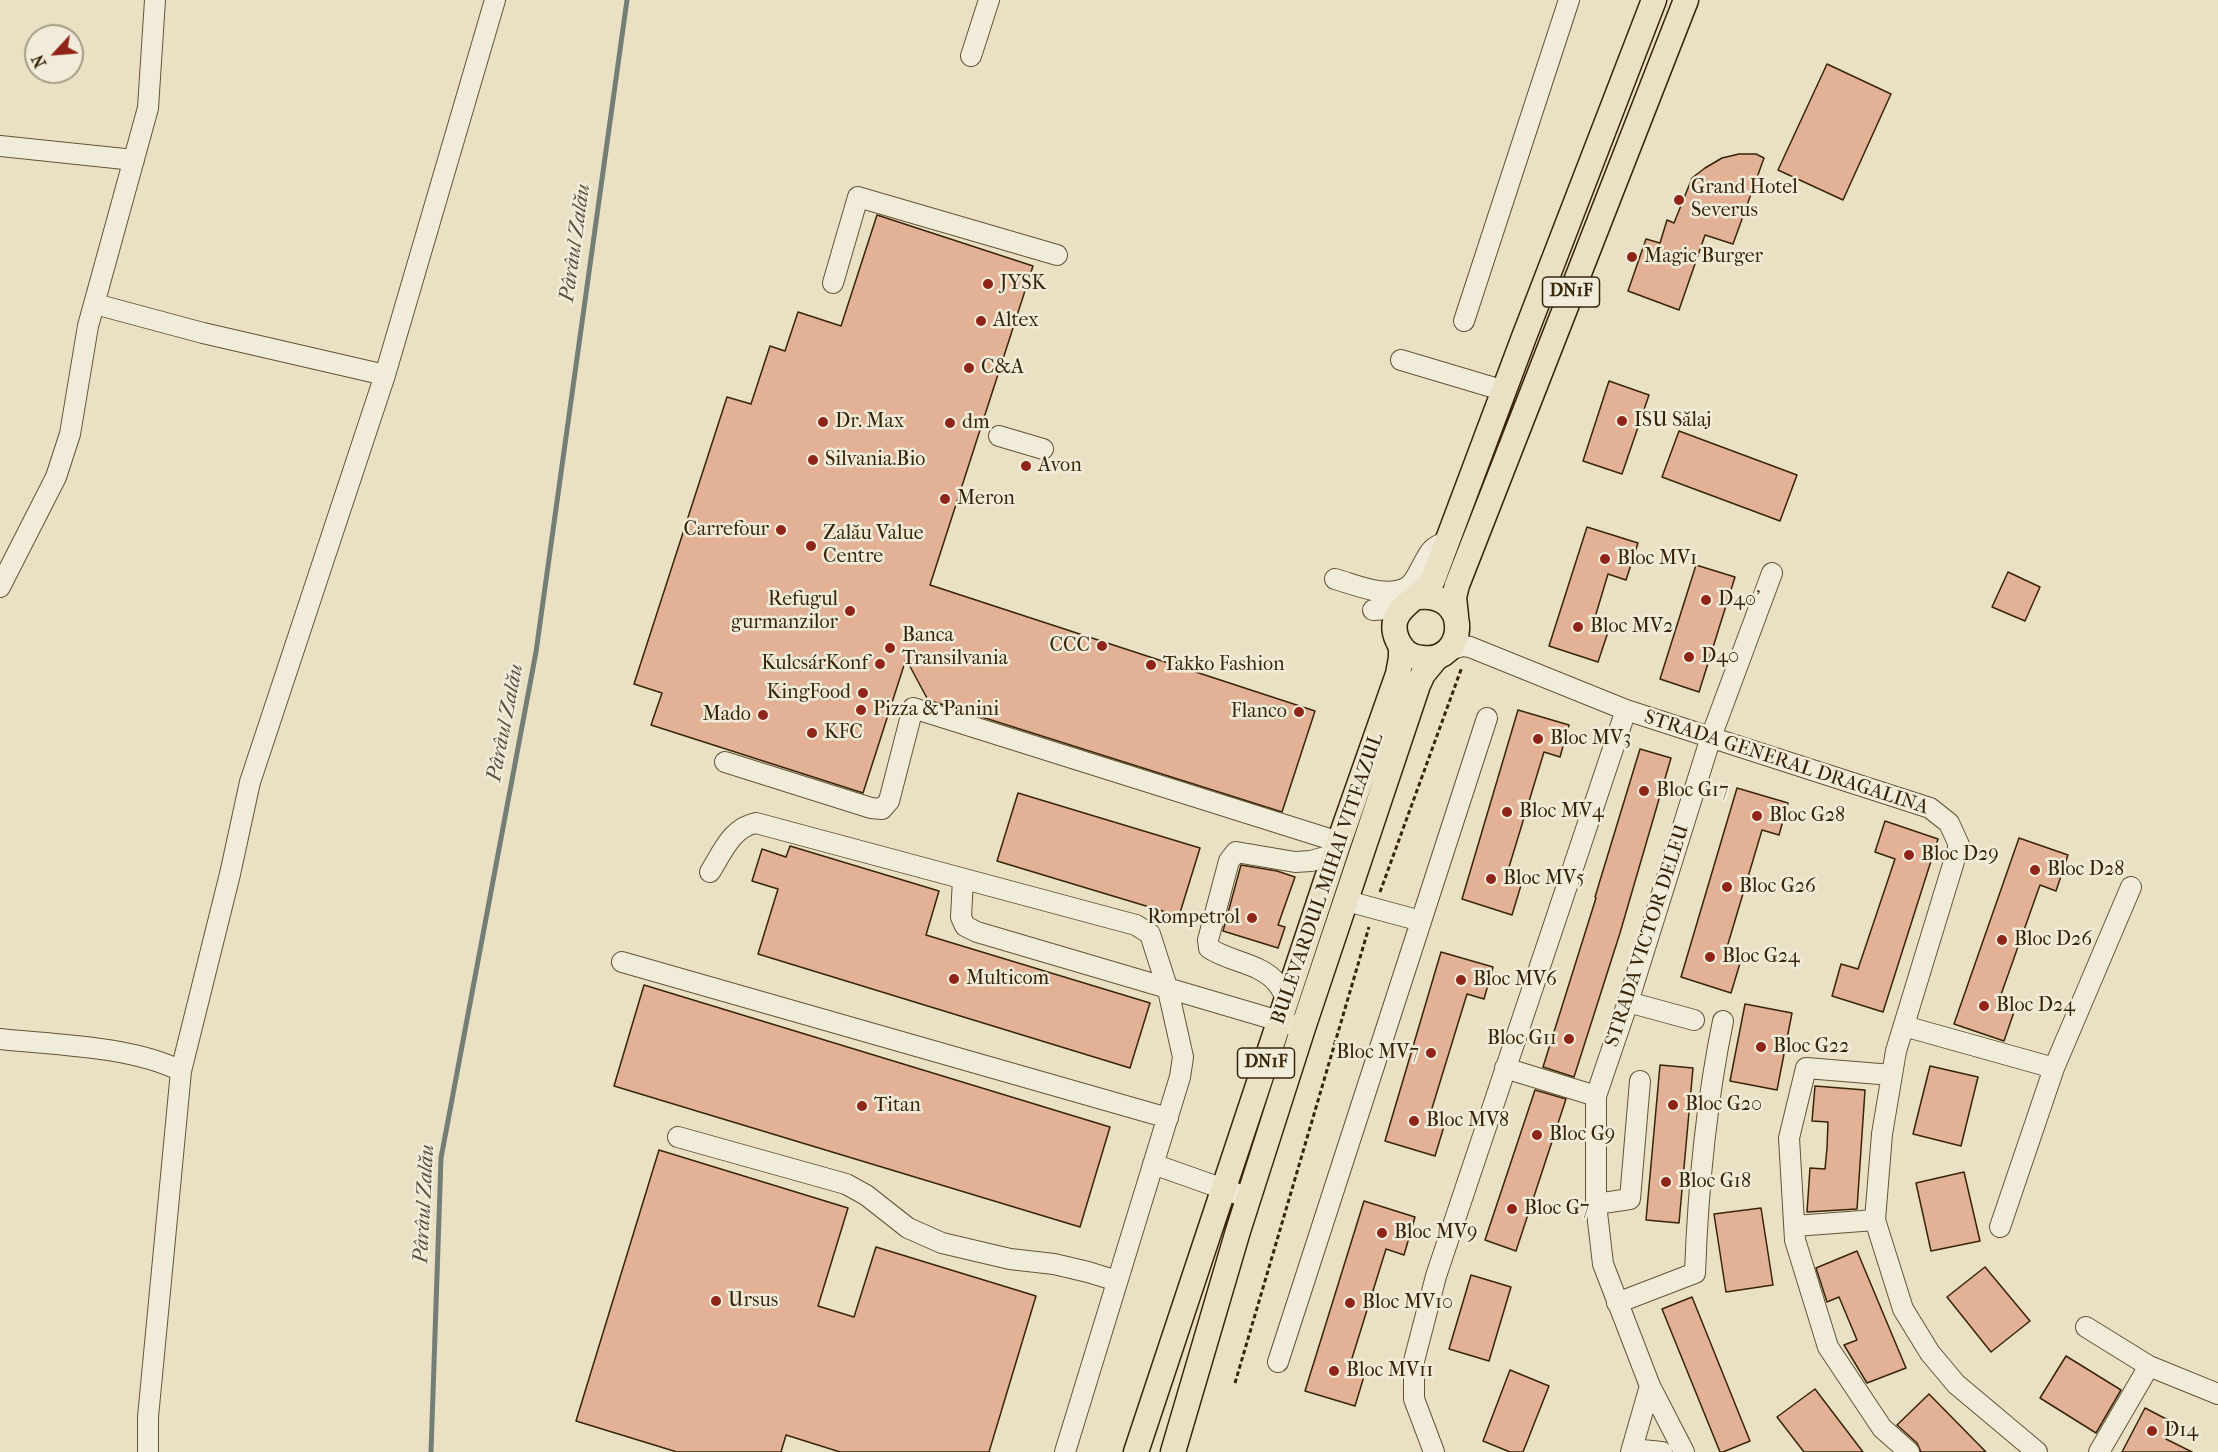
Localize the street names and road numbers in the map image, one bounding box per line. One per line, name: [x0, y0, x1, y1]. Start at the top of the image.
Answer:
road number: DN1F: [1542, 277, 1600, 307]
street label: STRADA GENERAL DRAGALINA: [1641, 706, 1931, 820]
street label: BULEVARDUL MIHAI VITEAZUL: [1267, 730, 1389, 1028]
street label: STRADA VICTOR DELEU: [1601, 822, 1695, 1050]
road number: DN1F: [1238, 1048, 1294, 1078]

